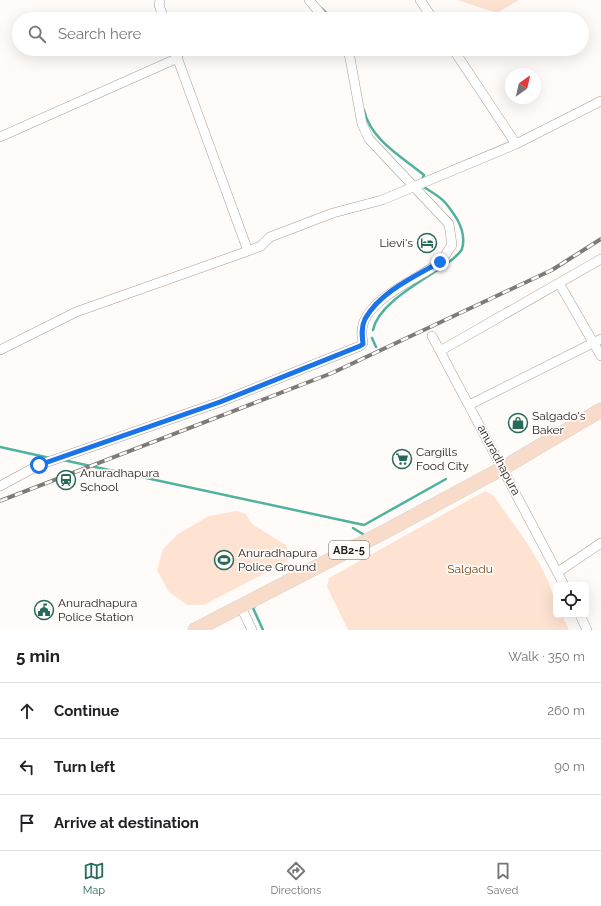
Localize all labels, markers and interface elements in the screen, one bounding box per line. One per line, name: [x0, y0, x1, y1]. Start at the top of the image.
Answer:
search box: [12, 12, 589, 56]
icon: search: [26, 23, 48, 45]
text: Search here: [58, 25, 141, 43]
north arrow: [505, 68, 541, 104]
hotel icon: Lievi's: [416, 232, 438, 254]
place label: Lievi's: [379, 236, 413, 250]
route end: [431, 253, 449, 271]
place label: Salgado's Baker: [532, 409, 586, 437]
shop icon: Salgado's Baker: [507, 412, 529, 434]
street label: anuradhapura: [475, 422, 523, 498]
place label: Cargills Food City: [416, 445, 469, 473]
supermarket icon: Cargills Food City: [391, 448, 413, 470]
route start: [30, 456, 48, 474]
place label: Anuradhapura School: [80, 466, 159, 494]
station icon: Anuradhapura School: [55, 469, 77, 491]
road number: AB2-5: [329, 541, 369, 559]
place label: Anuradhapura Police Ground: [238, 546, 317, 574]
sports icon: Anuradhapura Police Ground: [213, 549, 235, 571]
park label: Salgadu: [447, 562, 493, 576]
map controls: [553, 582, 589, 618]
button: locate: [553, 582, 589, 618]
place label: Anuradhapura Police Station: [58, 596, 137, 624]
public building icon: Anuradhapura Police Station: [33, 599, 55, 621]
text: 5 min: [16, 646, 60, 666]
text: Walk · 350 m: [508, 649, 585, 664]
icon: ahead: [16, 700, 38, 722]
text: Continue: [54, 702, 119, 720]
text: 260 m: [547, 703, 585, 718]
icon: left: [16, 756, 38, 778]
text: Turn left: [54, 758, 115, 776]
text: 90 m: [554, 759, 585, 774]
icon: arrive: [16, 812, 38, 834]
text: Arrive at destination: [54, 814, 199, 832]
tab: Map: [83, 860, 105, 897]
tab: Directions: [271, 860, 321, 897]
tab: Saved: [487, 860, 518, 897]

